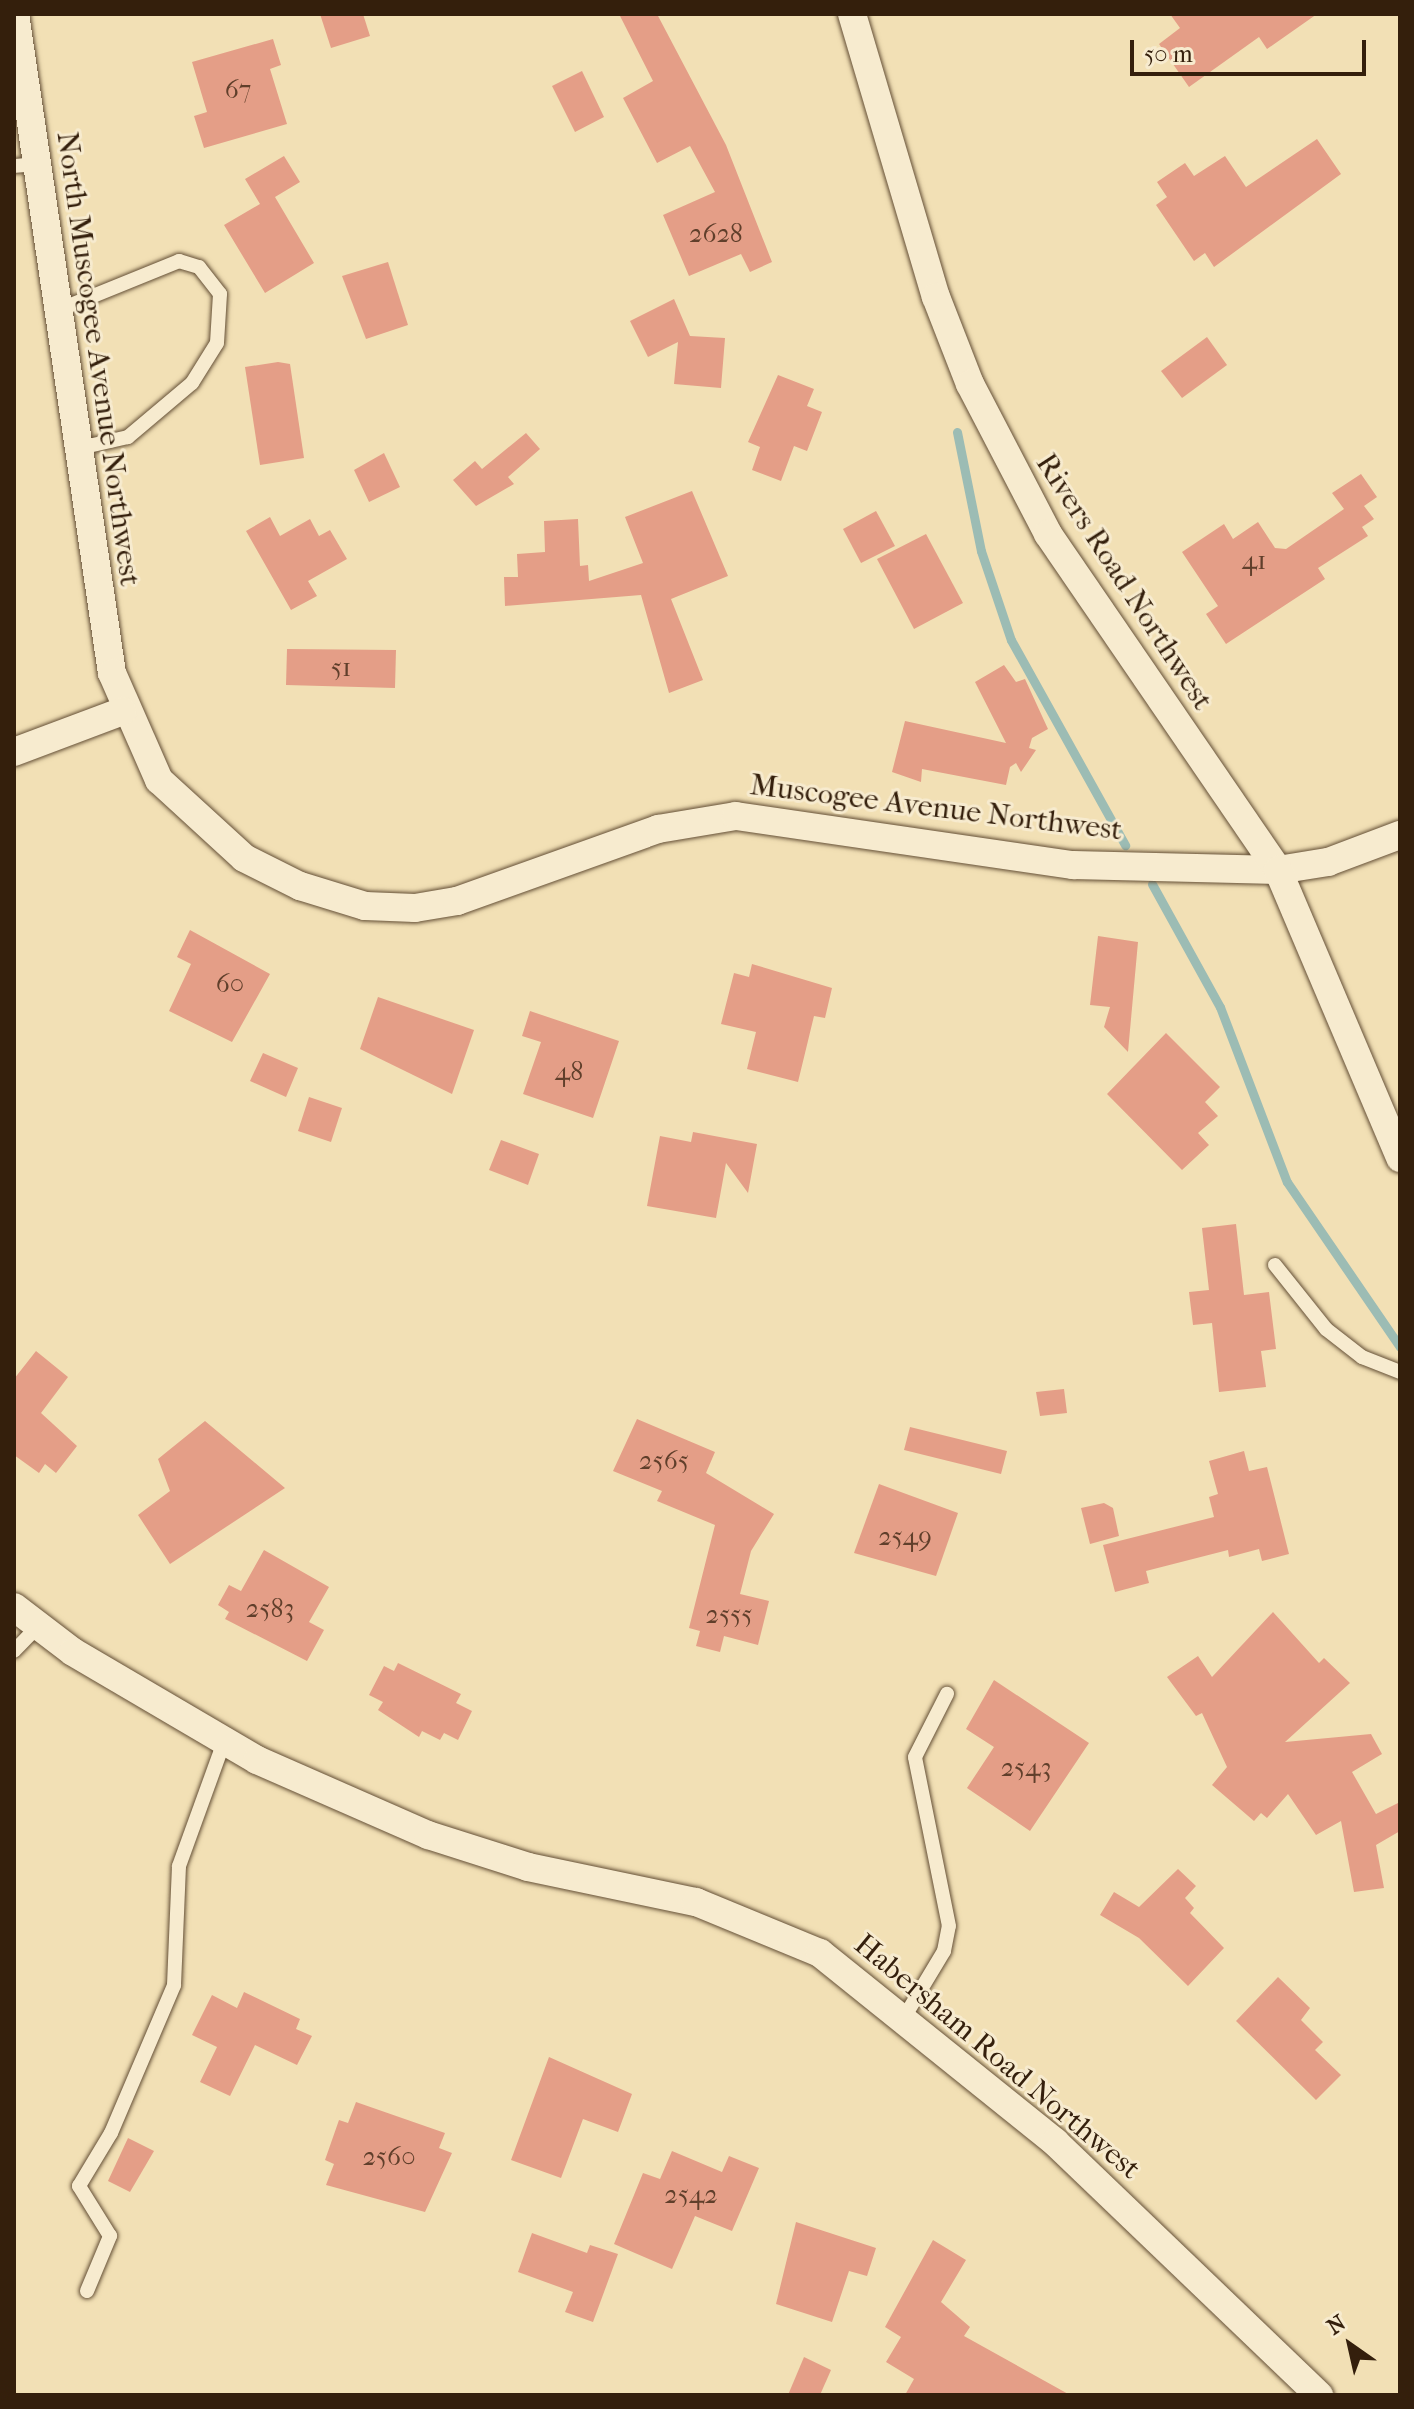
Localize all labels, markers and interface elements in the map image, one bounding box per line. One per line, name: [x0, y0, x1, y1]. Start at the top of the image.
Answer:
scale bar: [1134, 24, 1370, 74]
text: 50 m: [1144, 40, 1193, 68]
house number: 67: [225, 74, 251, 106]
street label: North Muscogee Avenue Northwest: [48, 129, 148, 589]
house number: 2628: [689, 218, 743, 250]
street label: Rivers Road Northwest: [1028, 447, 1220, 717]
house number: 41: [1242, 545, 1266, 577]
house number: 51: [331, 652, 351, 684]
street label: Muscogee Avenue Northwest: [748, 767, 1124, 849]
house number: 60: [216, 968, 244, 1000]
house number: 48: [555, 1056, 583, 1088]
house number: 2565: [639, 1445, 689, 1477]
house number: 2549: [878, 1521, 932, 1553]
house number: 2583: [246, 1593, 294, 1625]
house number: 2555: [706, 1599, 752, 1631]
house number: 2543: [1001, 1752, 1051, 1784]
street label: Habersham Road Northwest: [847, 1927, 1147, 2187]
house number: 2560: [362, 2141, 416, 2173]
house number: 2542: [664, 2179, 718, 2211]
north arrow: [1310, 2305, 1390, 2385]
text: N: [1322, 2310, 1351, 2341]

